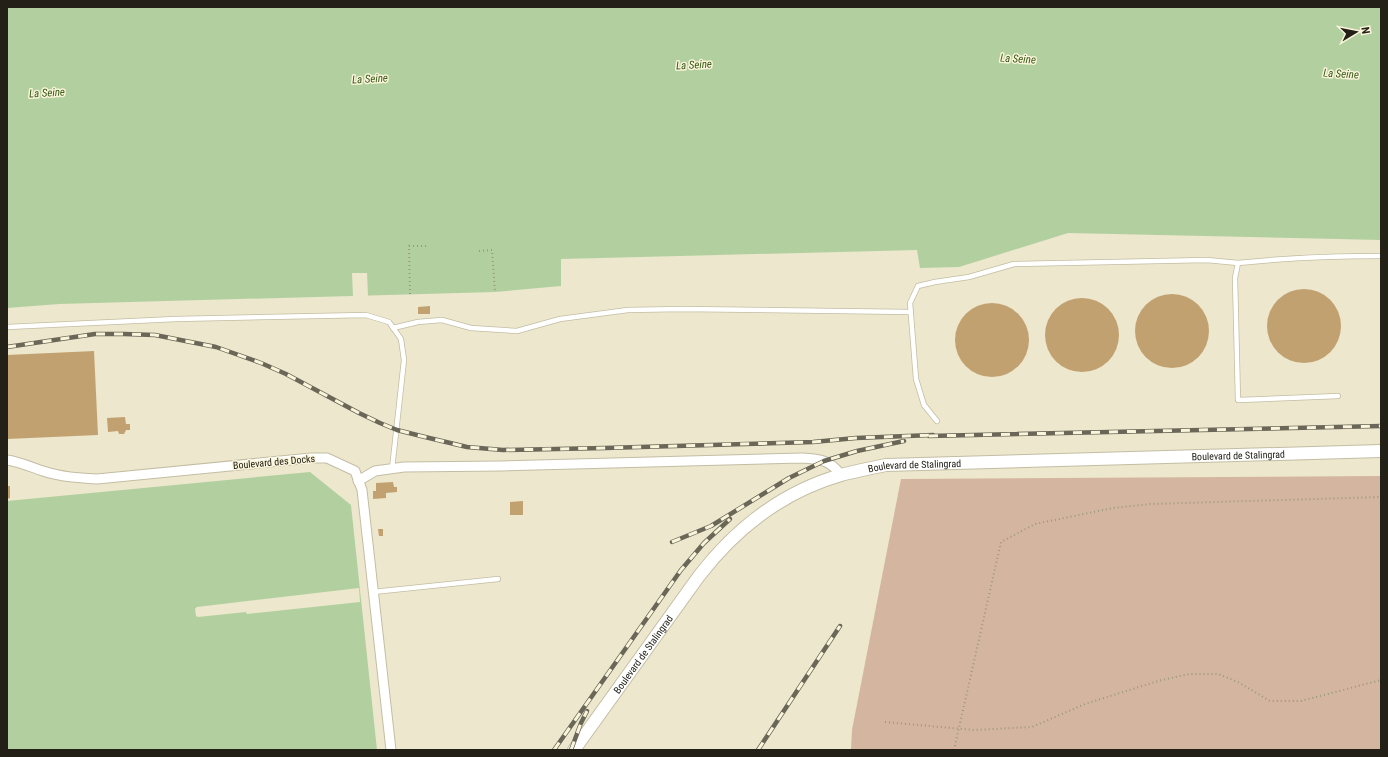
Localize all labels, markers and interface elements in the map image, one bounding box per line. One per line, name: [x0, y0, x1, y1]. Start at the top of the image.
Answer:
north arrow: [1336, 12, 1376, 52]
text: N: [1358, 26, 1372, 35]
water label: La Seine: [1000, 52, 1036, 66]
water label: La Seine: [676, 58, 712, 72]
water label: La Seine: [1323, 67, 1359, 81]
water label: La Seine: [352, 72, 388, 86]
water label: La Seine: [29, 86, 65, 100]
street label: Boulevard de Stalingrad: [1191, 448, 1285, 462]
street label: Boulevard des Docks: [232, 453, 316, 471]
street label: Boulevard de Stalingrad: [867, 457, 961, 474]
street label: Boulevard de Stalingrad: [611, 613, 675, 695]

